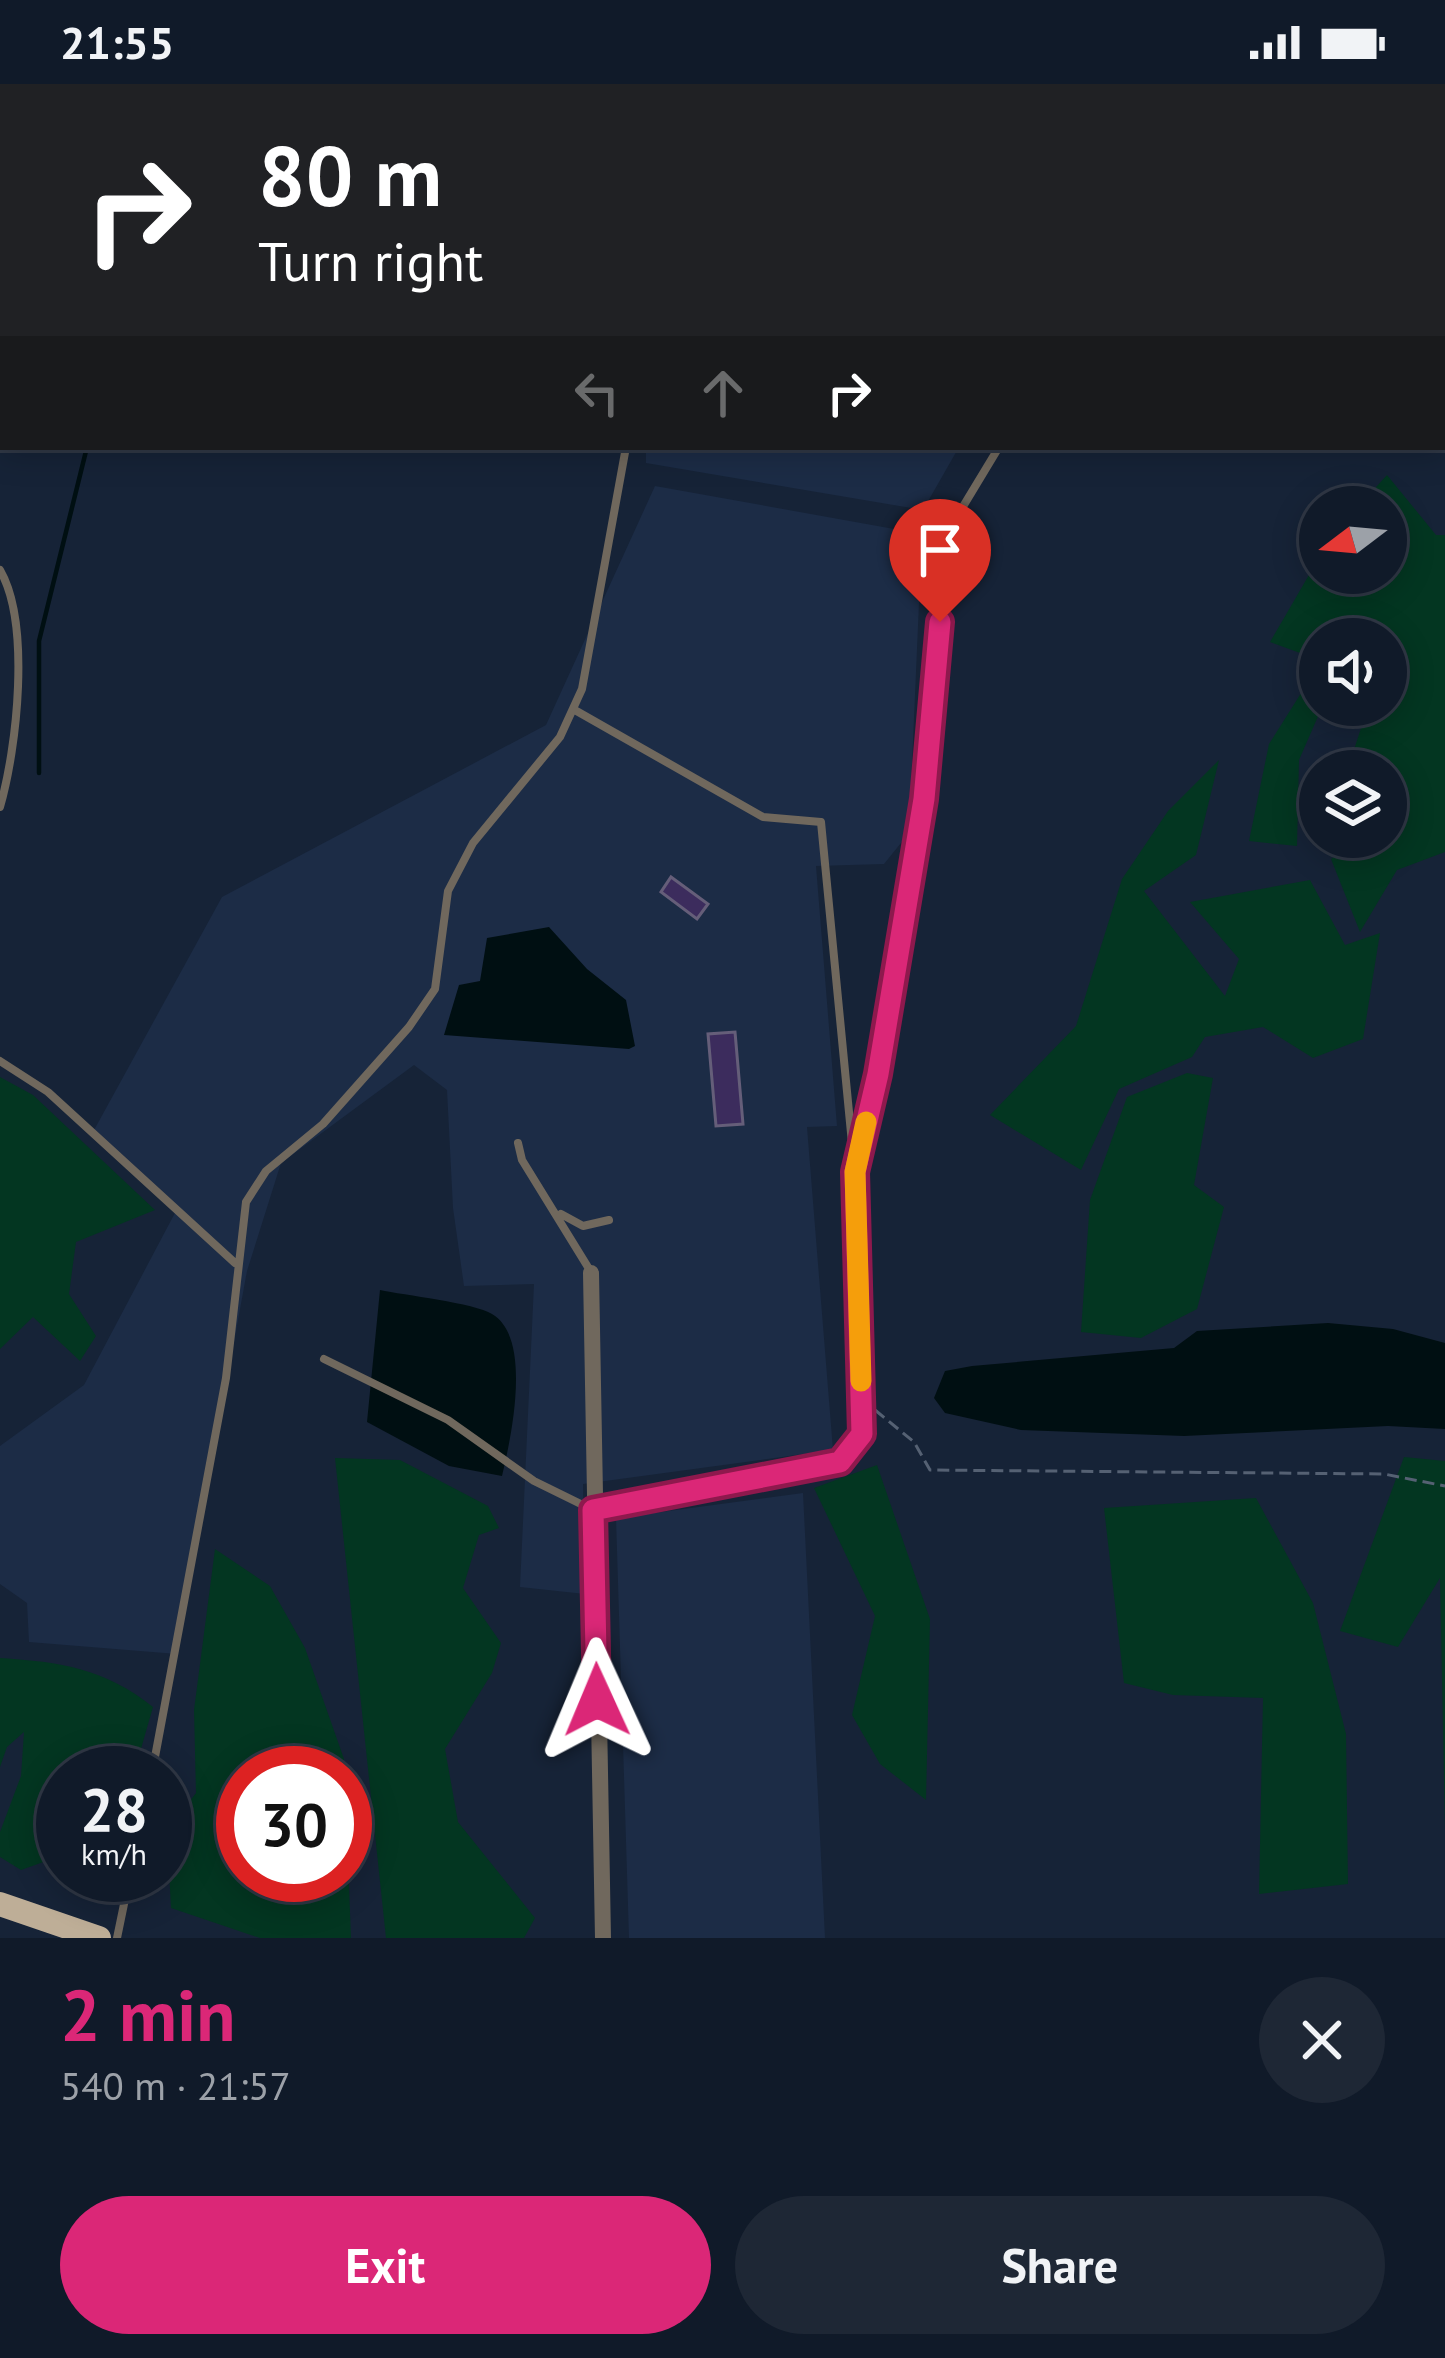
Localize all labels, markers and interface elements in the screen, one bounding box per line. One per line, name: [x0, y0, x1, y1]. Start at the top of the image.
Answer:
text: 21:55: [60, 13, 174, 71]
text: 80 m: [258, 120, 442, 229]
icon: right: [60, 132, 216, 288]
text: Turn right: [258, 226, 483, 296]
icon: left: [564, 360, 630, 426]
icon: ahead: [690, 360, 756, 426]
icon: right: [816, 360, 882, 426]
north arrow: [1299, 486, 1407, 594]
map controls: [1299, 486, 1407, 858]
pin: [889, 499, 991, 622]
icon: arrive: [907, 517, 973, 583]
button: sound: [1299, 618, 1407, 726]
button: layers: [1299, 750, 1407, 858]
position arrow: [534, 1637, 660, 1763]
speed limit sign: 30: [216, 1746, 372, 1902]
text: 28: [80, 1770, 148, 1848]
text: km/h: [81, 1834, 147, 1873]
text: 2 min: [60, 1968, 236, 2061]
button: close: [1259, 1977, 1385, 2103]
text: 540 m · 21:57: [60, 2060, 291, 2111]
button: Exit: [60, 2196, 711, 2334]
button: Share: [735, 2196, 1385, 2334]

